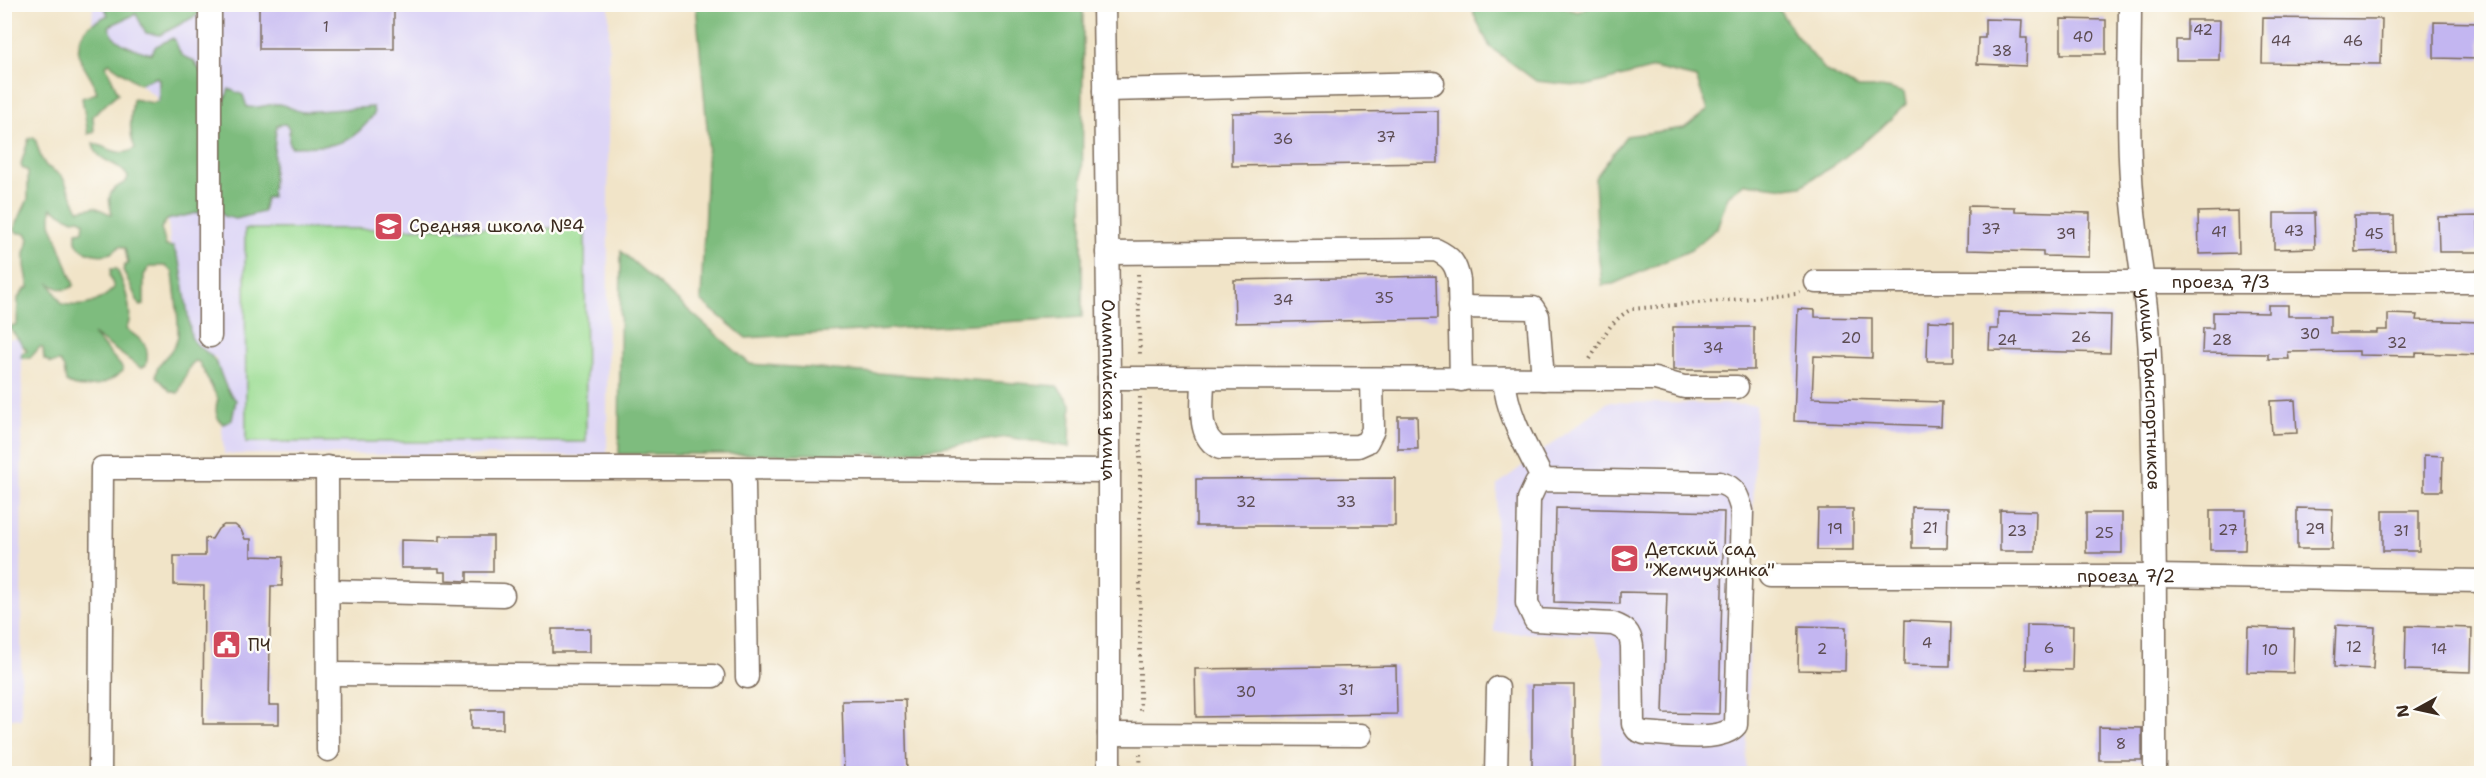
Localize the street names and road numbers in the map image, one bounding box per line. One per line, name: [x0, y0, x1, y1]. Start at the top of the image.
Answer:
street label: проезд 7/3: [2172, 270, 2270, 294]
street label: улица Транспортников: [2132, 287, 2166, 490]
street label: Олимпийская улица: [1096, 299, 1121, 481]
street label: проезд 7/2: [2077, 564, 2175, 588]

